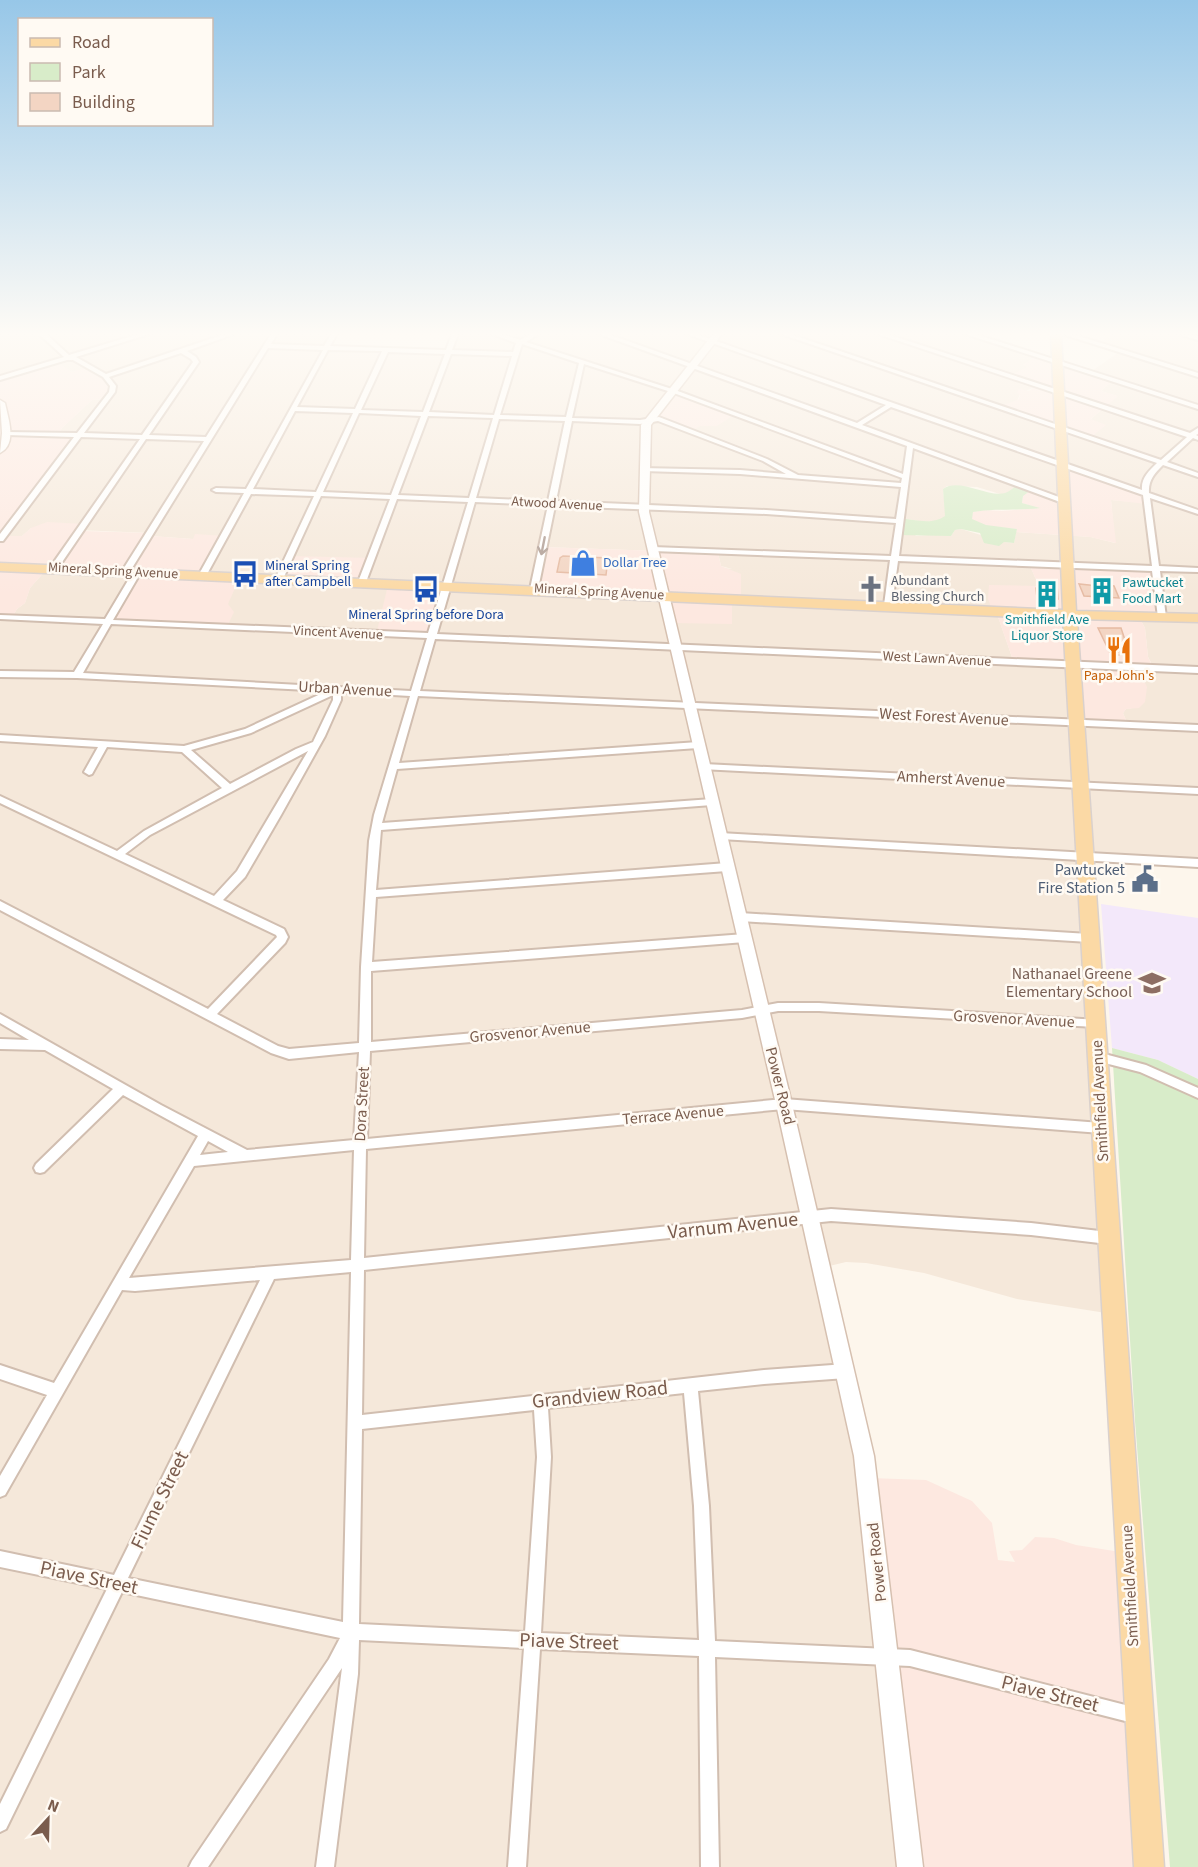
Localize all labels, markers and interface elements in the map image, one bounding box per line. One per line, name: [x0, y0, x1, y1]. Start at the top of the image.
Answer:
legend: [18, 18, 213, 126]
text: Road: [72, 30, 111, 55]
text: Park: [72, 60, 106, 85]
text: Building: [72, 90, 135, 115]
street label: Atwood Avenue: [511, 492, 603, 516]
one-way arrow: [537, 536, 548, 555]
shop icon: Dollar Tree: [568, 548, 598, 578]
place label: Dollar Tree: [603, 553, 667, 573]
place label: Mineral Spring after Campbell: [265, 556, 351, 592]
street label: Mineral Spring Avenue: [47, 558, 179, 584]
bus stop icon: Mineral Spring after Campbell: [230, 559, 260, 589]
place label: Abundant Blessing Church: [891, 571, 984, 607]
place label: Pawtucket Food Mart: [1122, 573, 1184, 609]
bus stop icon: Mineral Spring before Dora: [411, 574, 441, 604]
church icon: Abundant Blessing Church: [856, 574, 886, 604]
building icon: Pawtucket Food Mart: [1087, 576, 1117, 606]
street label: Mineral Spring Avenue: [533, 579, 665, 605]
building icon: Smithfield Ave Liquor Store: [1032, 579, 1062, 609]
place label: Mineral Spring before Dora: [348, 605, 504, 625]
place label: Smithfield Ave Liquor Store: [1005, 610, 1089, 646]
street label: Vincent Avenue: [293, 621, 383, 645]
restaurant icon: Papa John's: [1104, 635, 1134, 665]
street label: West Lawn Avenue: [882, 646, 992, 672]
place label: Papa John's: [1084, 666, 1154, 686]
street label: Urban Avenue: [298, 676, 392, 702]
street label: West Forest Avenue: [879, 703, 1009, 731]
street label: Amherst Avenue: [896, 765, 1006, 793]
place label: Pawtucket Fire Station 5: [1038, 859, 1126, 899]
public building icon: Pawtucket Fire Station 5: [1130, 864, 1160, 894]
place label: Nathanael Greene Elementary School: [1006, 963, 1132, 1003]
school or university icon: Nathanael Greene Elementary School: [1137, 968, 1167, 998]
street label: Grosvenor Avenue: [953, 1005, 1075, 1033]
street label: Grosvenor Avenue: [469, 1016, 592, 1048]
street label: Smithfield Avenue: [1086, 1040, 1114, 1162]
street label: Power Road: [760, 1045, 800, 1127]
street label: Dora Street: [349, 1065, 375, 1142]
street label: Terrace Avenue: [621, 1100, 725, 1130]
street label: Varnum Avenue: [666, 1205, 800, 1247]
street label: Grandview Road: [531, 1374, 669, 1416]
street label: Fiume Street: [124, 1446, 196, 1554]
street label: Power Road: [862, 1521, 892, 1603]
street label: Smithfield Avenue: [1116, 1525, 1144, 1647]
street label: Piave Street: [37, 1554, 141, 1602]
street label: Piave Street: [519, 1626, 619, 1658]
street label: Piave Street: [998, 1668, 1102, 1720]
north arrow: [18, 1789, 78, 1849]
text: N: [44, 1794, 62, 1818]

